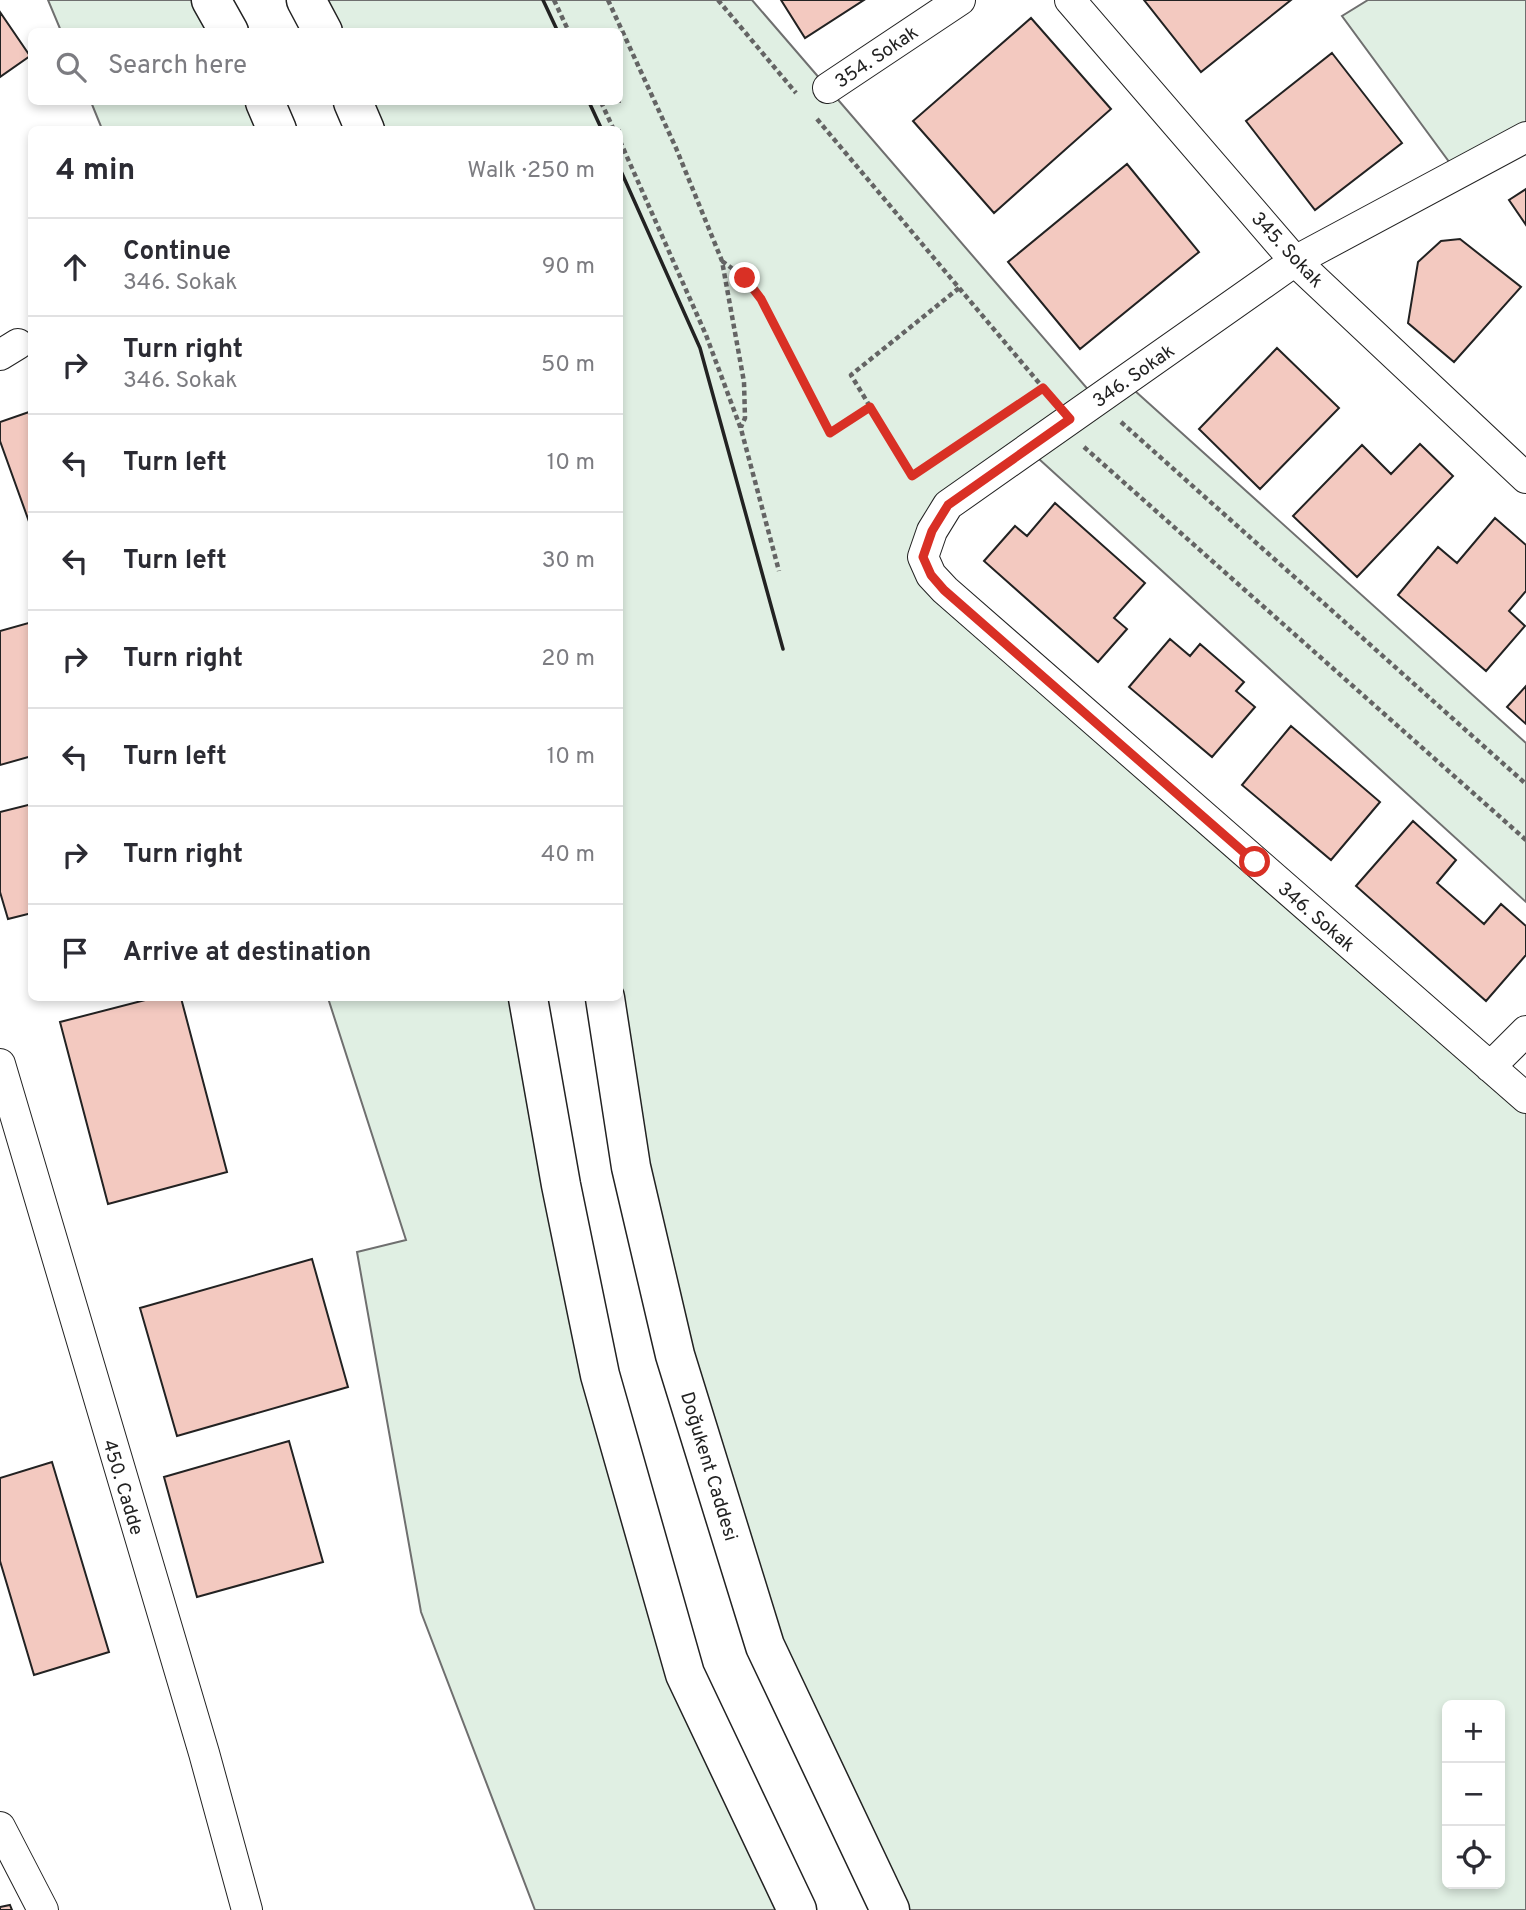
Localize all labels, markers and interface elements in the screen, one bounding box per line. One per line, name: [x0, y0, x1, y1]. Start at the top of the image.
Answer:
street label: 354. Sokak: [831, 21, 923, 94]
search box: [28, 28, 623, 105]
icon: search: [52, 48, 90, 86]
text: Search here: [108, 50, 247, 83]
text: 4 min: [56, 153, 135, 190]
text: Walk · 250 m: [467, 157, 595, 186]
street label: 345. Sokak: [1245, 207, 1328, 293]
text: Continue: [123, 236, 231, 269]
icon: ahead: [56, 248, 94, 286]
text: 90 m: [542, 253, 595, 282]
route end: [729, 262, 760, 293]
text: 346. Sokak: [123, 269, 238, 298]
text: Turn right: [123, 334, 243, 367]
street label: 346. Sokak: [1088, 340, 1180, 414]
icon: right: [56, 346, 94, 384]
text: 50 m: [541, 351, 595, 380]
text: 346. Sokak: [123, 367, 238, 396]
icon: left: [56, 444, 94, 482]
text: Turn left: [123, 447, 227, 480]
text: 10 m: [547, 449, 595, 478]
icon: left: [56, 542, 94, 580]
text: Turn left: [123, 545, 227, 578]
text: 30 m: [542, 547, 595, 576]
icon: right: [56, 640, 94, 678]
text: Turn right: [123, 643, 243, 676]
text: 20 m: [541, 645, 595, 674]
icon: left: [56, 738, 94, 776]
text: Turn left: [123, 741, 227, 774]
text: 10 m: [547, 743, 595, 772]
icon: right: [56, 836, 94, 874]
text: Turn right: [123, 839, 243, 872]
text: 40 m: [541, 841, 595, 870]
route start: [1239, 846, 1270, 877]
street label: 346. Sokak: [1272, 877, 1359, 958]
icon: arrive: [56, 934, 94, 972]
text: Arrive at destination: [123, 937, 371, 970]
street label: Doğukent Caddesi: [674, 1389, 742, 1544]
street label: 450. Cadde: [96, 1437, 148, 1538]
map controls: [1442, 1700, 1505, 1889]
button: +: [1442, 1700, 1505, 1763]
button: −: [1442, 1763, 1505, 1826]
button: locate: [1442, 1826, 1505, 1889]

